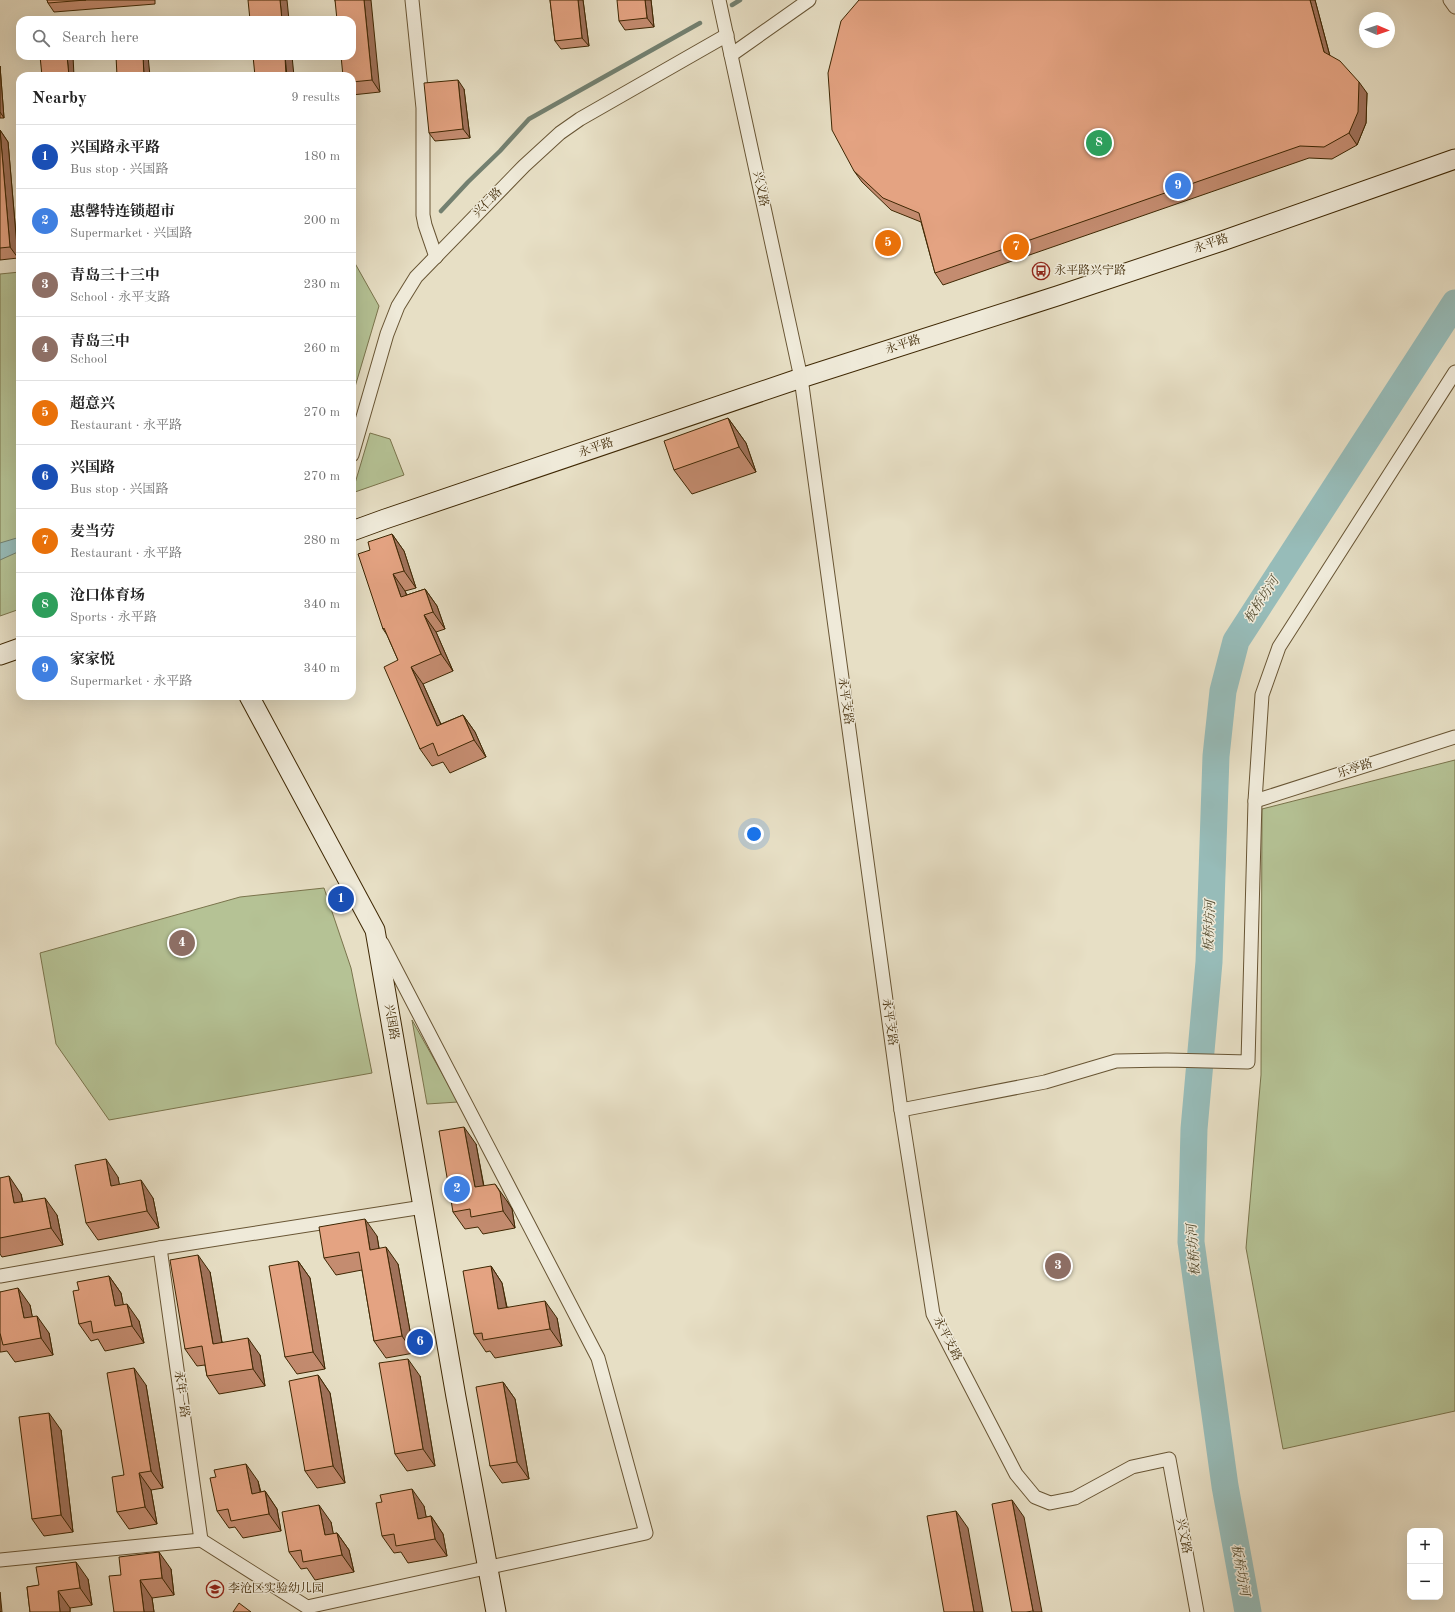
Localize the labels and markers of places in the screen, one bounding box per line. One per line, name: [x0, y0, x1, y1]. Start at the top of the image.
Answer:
pin: 8: [1086, 128, 1112, 158]
pin: 9: [1165, 171, 1191, 201]
pin: 5: [875, 228, 901, 258]
pin: 7: [1003, 232, 1029, 262]
bus stop icon: 永平路兴宁路: [1031, 261, 1051, 281]
place label: 永平路兴宁路: [1054, 263, 1126, 277]
pin: 1: [328, 884, 354, 914]
pin: 4: [169, 928, 195, 958]
pin: 2: [444, 1174, 470, 1204]
pin: 3: [1045, 1251, 1071, 1281]
pin: 6: [407, 1327, 433, 1357]
school or university icon: 李沧区实验幼儿园: [205, 1579, 225, 1599]
place label: 李沧区实验幼儿园: [228, 1581, 324, 1595]

